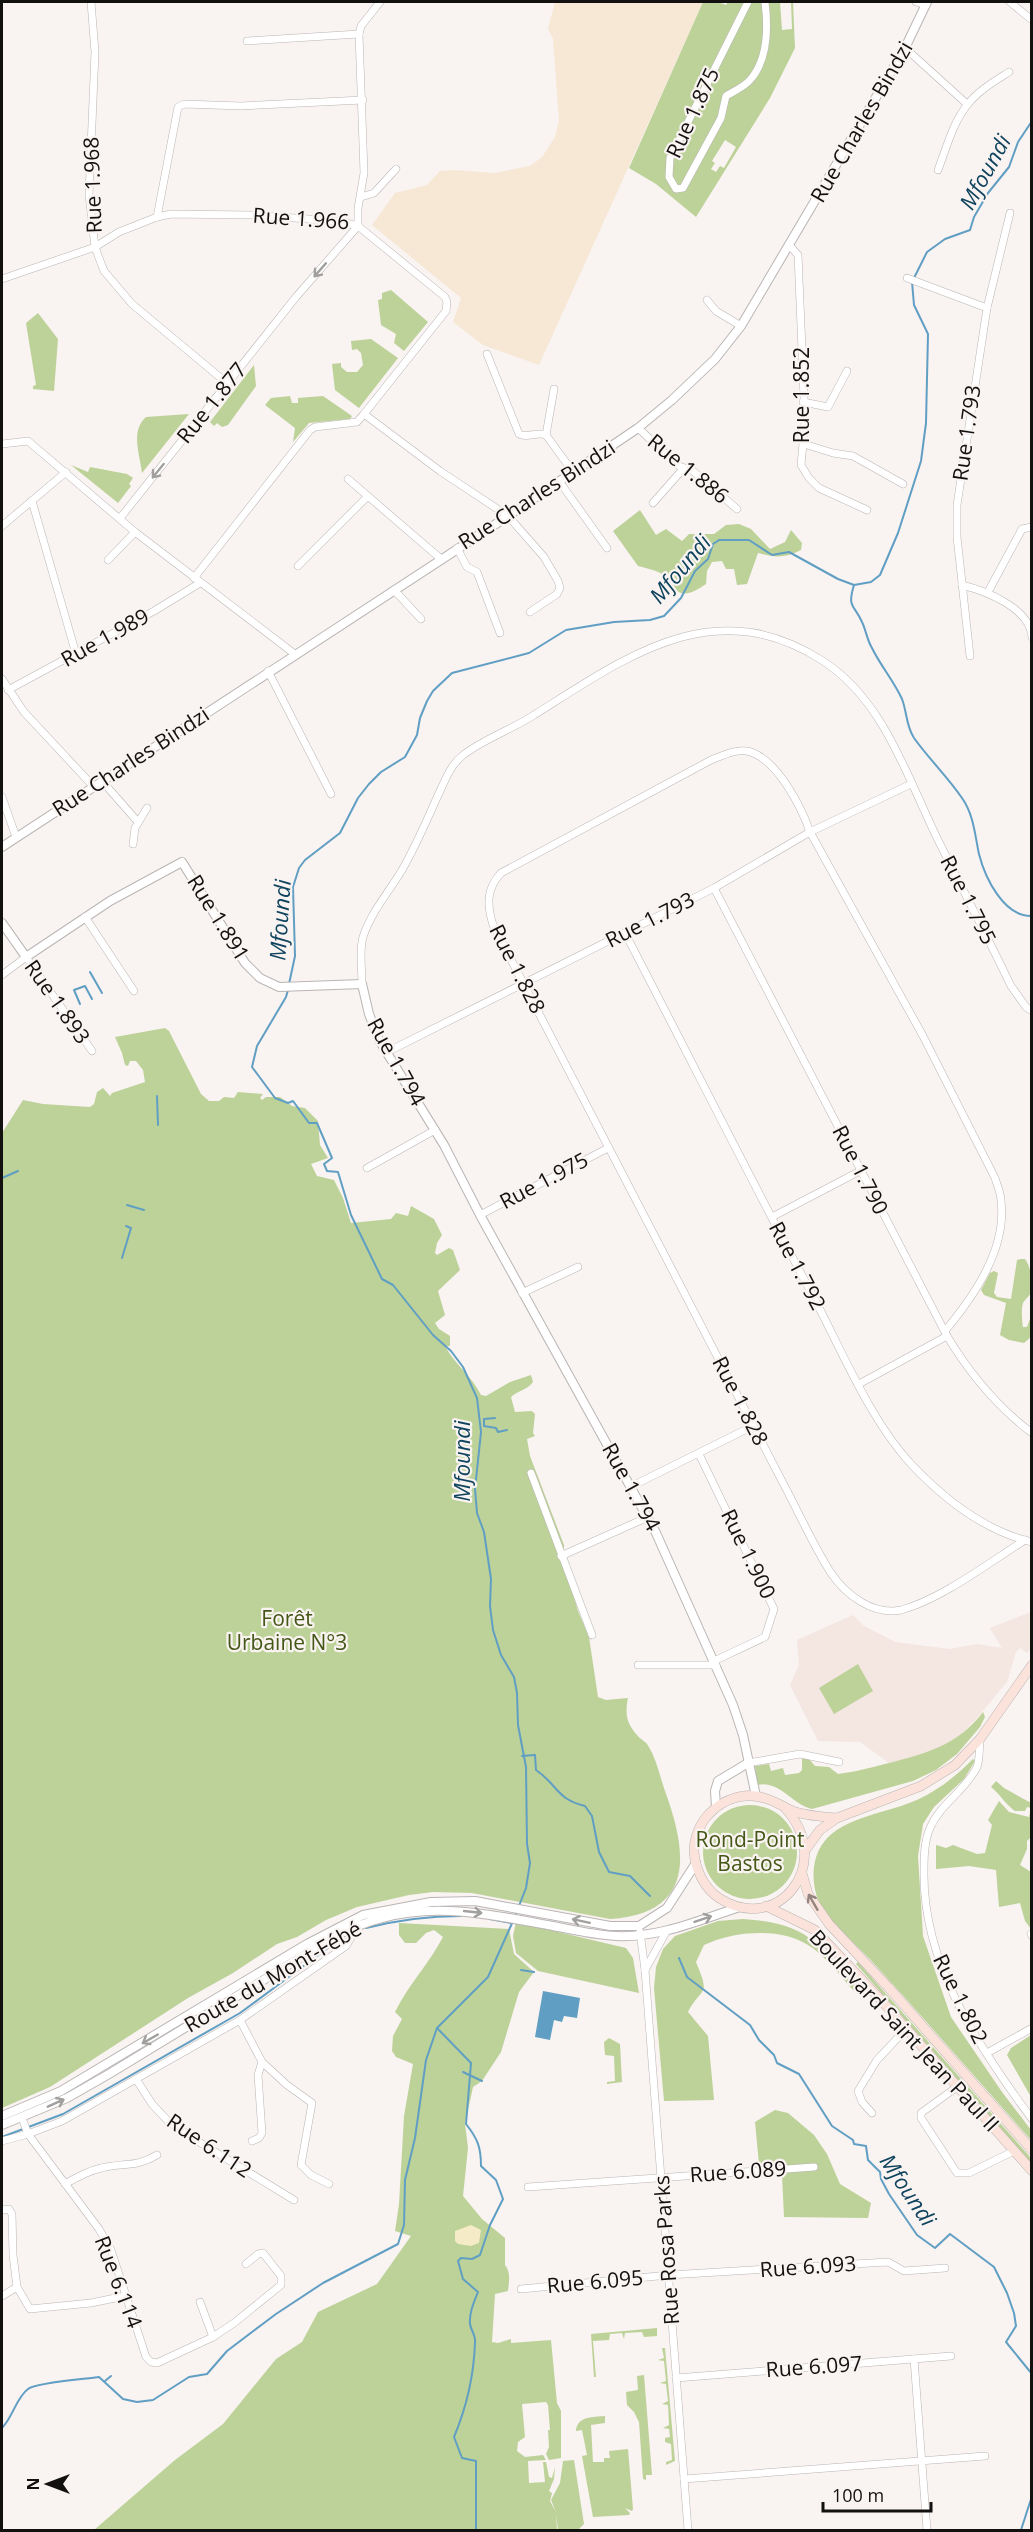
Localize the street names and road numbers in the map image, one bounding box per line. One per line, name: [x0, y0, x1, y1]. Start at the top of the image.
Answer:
street label: Rue Charles Bindzi: [804, 36, 919, 207]
street label: Rue 1.875: [659, 63, 725, 162]
street label: Rue 1.968: [76, 136, 108, 234]
street label: Rue 1.966: [252, 201, 350, 235]
street label: Rue 1.852: [787, 347, 815, 443]
street label: Rue 1.877: [170, 356, 253, 449]
street label: Rue 1.793: [945, 383, 987, 483]
street label: Rue 1.886: [642, 427, 735, 510]
street label: Rue Charles Bindzi: [453, 433, 620, 555]
street label: Rue 1.989: [55, 601, 154, 673]
street label: Rue Charles Bindzi: [47, 700, 214, 822]
street label: Rue 1.795: [934, 850, 1003, 949]
street label: Rue 1.891: [181, 869, 256, 966]
street label: Rue 1.793: [600, 885, 699, 954]
street label: Rue 1.828: [483, 919, 552, 1018]
street label: Rue 1.893: [19, 954, 97, 1049]
street label: Rue 1.794: [361, 1012, 433, 1111]
street label: Rue 1.790: [826, 1120, 895, 1219]
street label: Rue 1.975: [494, 1145, 593, 1215]
street label: Rue 1.792: [763, 1216, 833, 1315]
street label: Rue 1.828: [706, 1351, 775, 1450]
street label: Rue 1.794: [596, 1437, 668, 1536]
street label: Rue 1.900: [715, 1504, 783, 1603]
street label: Route du Mont-Fébé: [179, 1914, 366, 2038]
street label: Boulevard Saint Jean Paul II: [804, 1923, 1006, 2137]
street label: Rue 1.802: [927, 1949, 995, 2048]
street label: Rue 6.112: [162, 2107, 257, 2184]
street label: Rue 6.089: [689, 2154, 787, 2188]
street label: Rue Rosa Parks: [647, 2174, 685, 2326]
street label: Rue 6.114: [89, 2232, 149, 2332]
street label: Rue 6.093: [759, 2249, 857, 2283]
street label: Rue 6.095: [546, 2263, 644, 2299]
street label: Rue 6.097: [765, 2349, 863, 2383]

